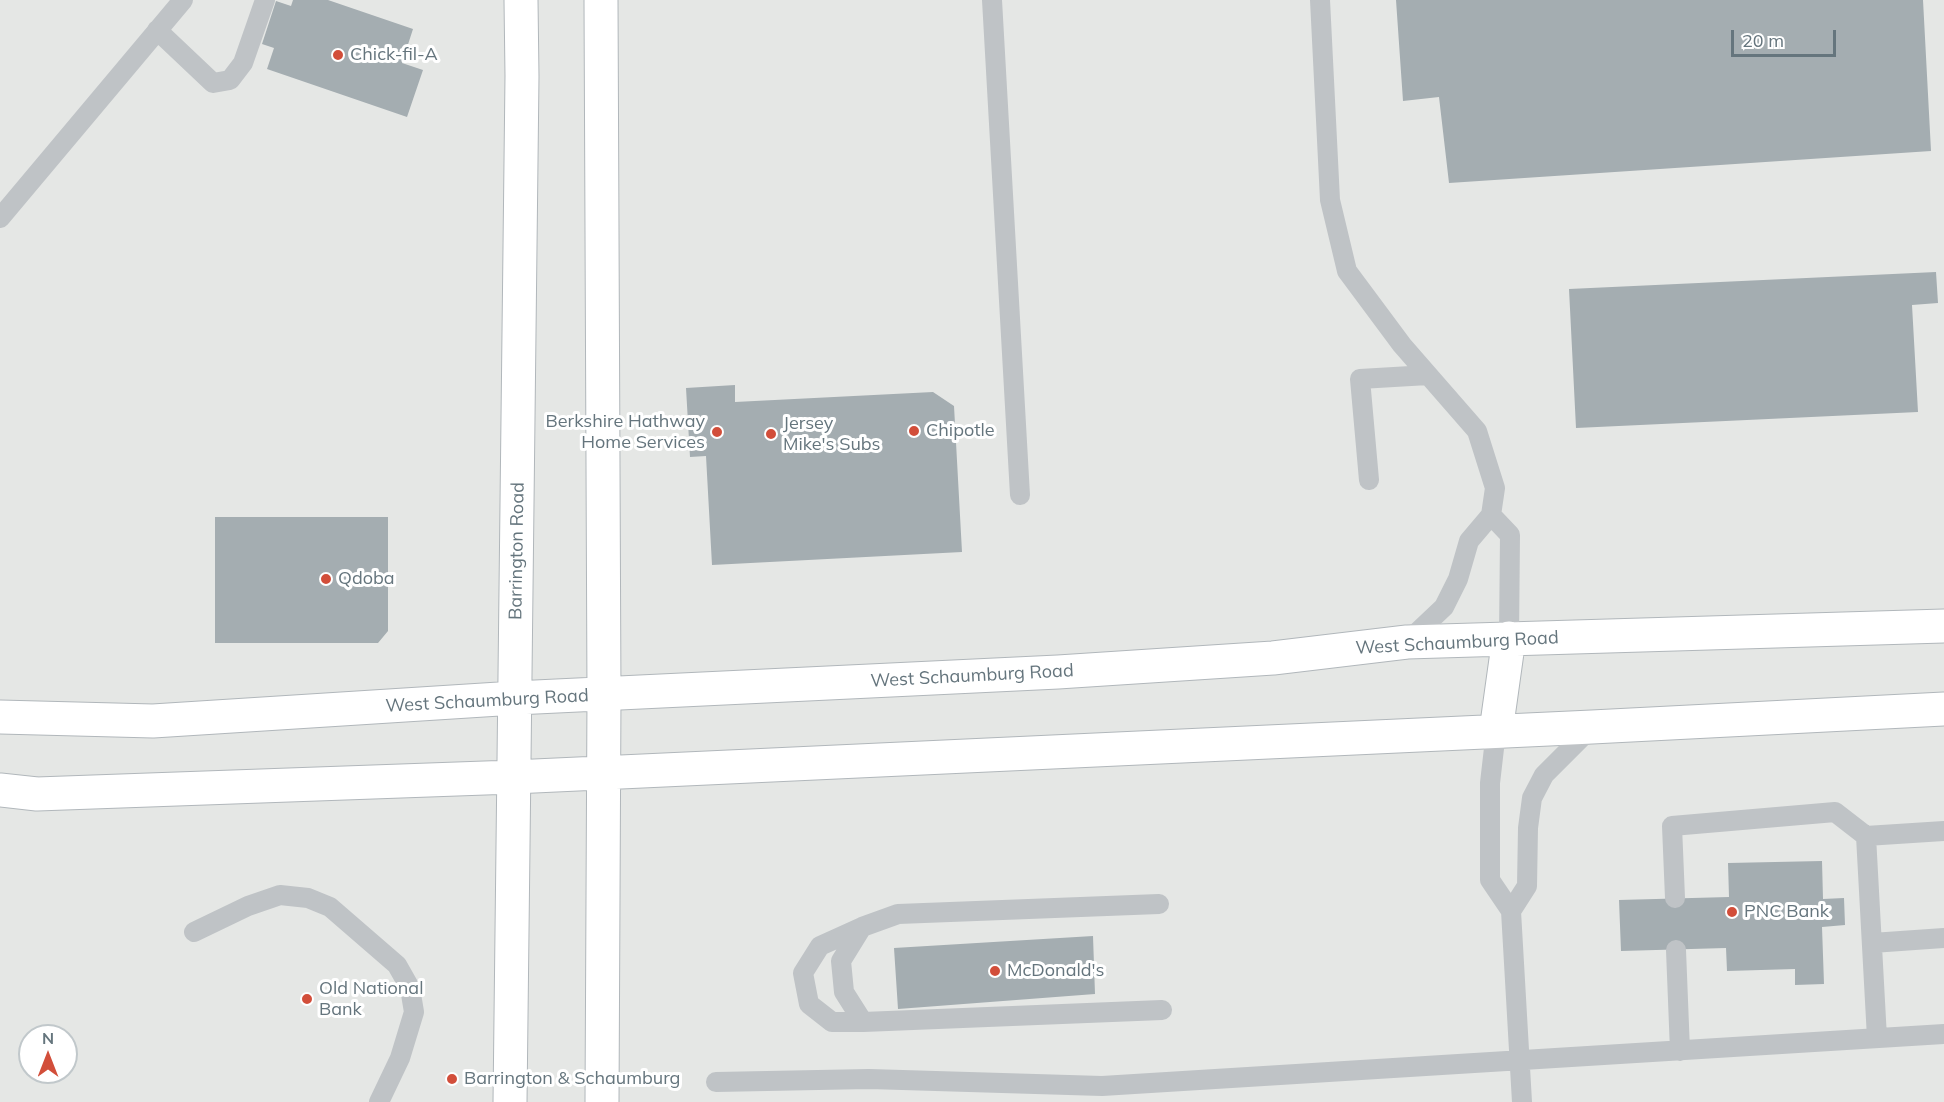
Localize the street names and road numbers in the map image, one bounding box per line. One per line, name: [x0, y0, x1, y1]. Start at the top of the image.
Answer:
street label: Barrington Road: [505, 482, 529, 620]
street label: West Schaumburg Road: [1355, 627, 1559, 659]
street label: West Schaumburg Road: [870, 660, 1074, 692]
street label: West Schaumburg Road: [385, 685, 589, 717]

